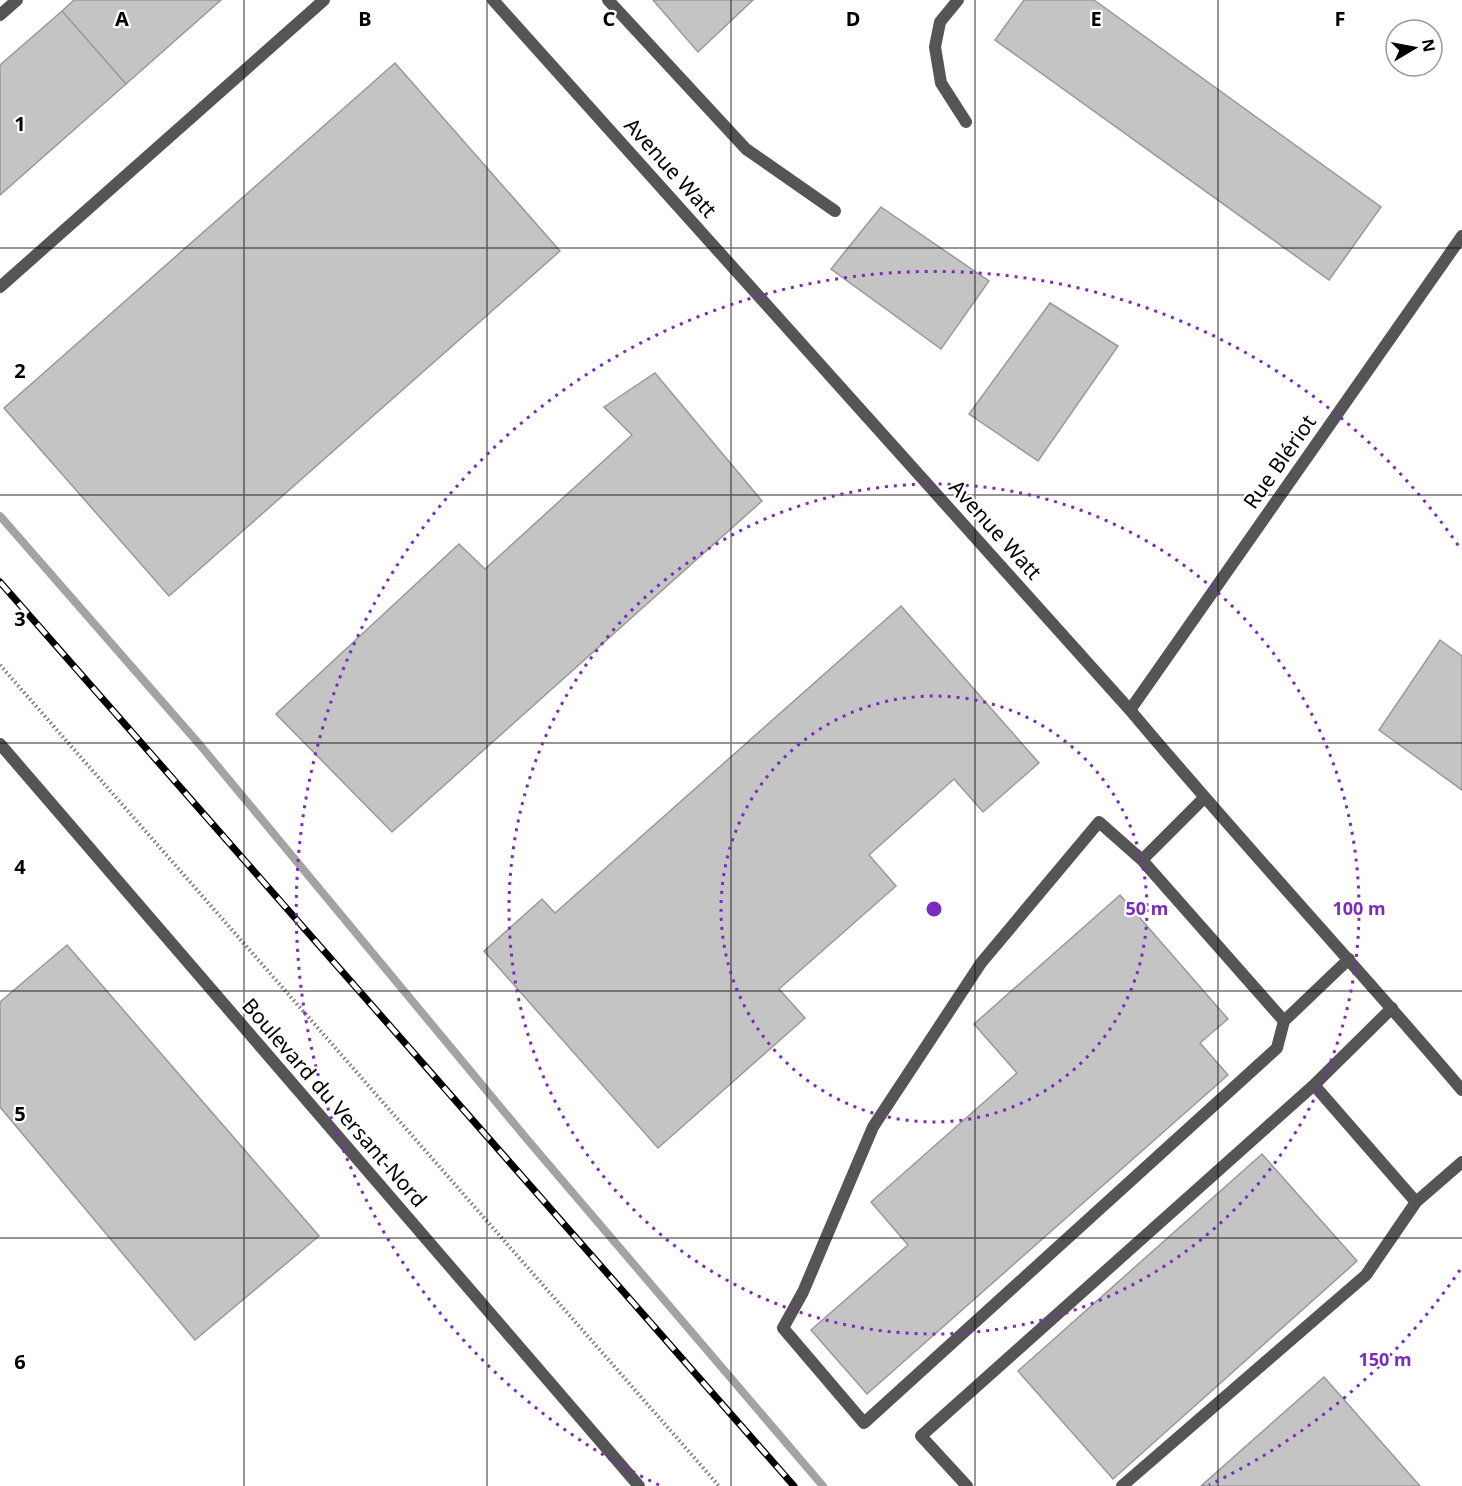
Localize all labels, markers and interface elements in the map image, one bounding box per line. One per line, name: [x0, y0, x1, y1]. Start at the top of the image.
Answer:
text: A: [115, 5, 129, 32]
text: B: [358, 5, 372, 32]
text: C: [603, 5, 616, 32]
text: D: [846, 5, 860, 32]
text: E: [1090, 5, 1102, 32]
text: F: [1335, 5, 1345, 32]
north arrow: [1384, 18, 1444, 78]
text: N: [1417, 37, 1441, 54]
text: 1: [14, 110, 26, 137]
street label: Avenue Watt: [618, 111, 723, 224]
text: 2: [14, 357, 26, 384]
street label: Rue Blériot: [1237, 409, 1322, 514]
street label: Avenue Watt: [943, 473, 1048, 586]
text: 3: [14, 605, 26, 632]
text: 4: [14, 853, 26, 880]
text: 50 m: [1126, 896, 1168, 920]
text: 100 m: [1332, 896, 1386, 920]
centre of rings: [924, 899, 944, 919]
street label: Boulevard du Versant-Nord: [236, 992, 433, 1213]
text: 5: [14, 1100, 26, 1127]
text: 150 m: [1358, 1347, 1412, 1371]
text: 6: [14, 1348, 26, 1375]

